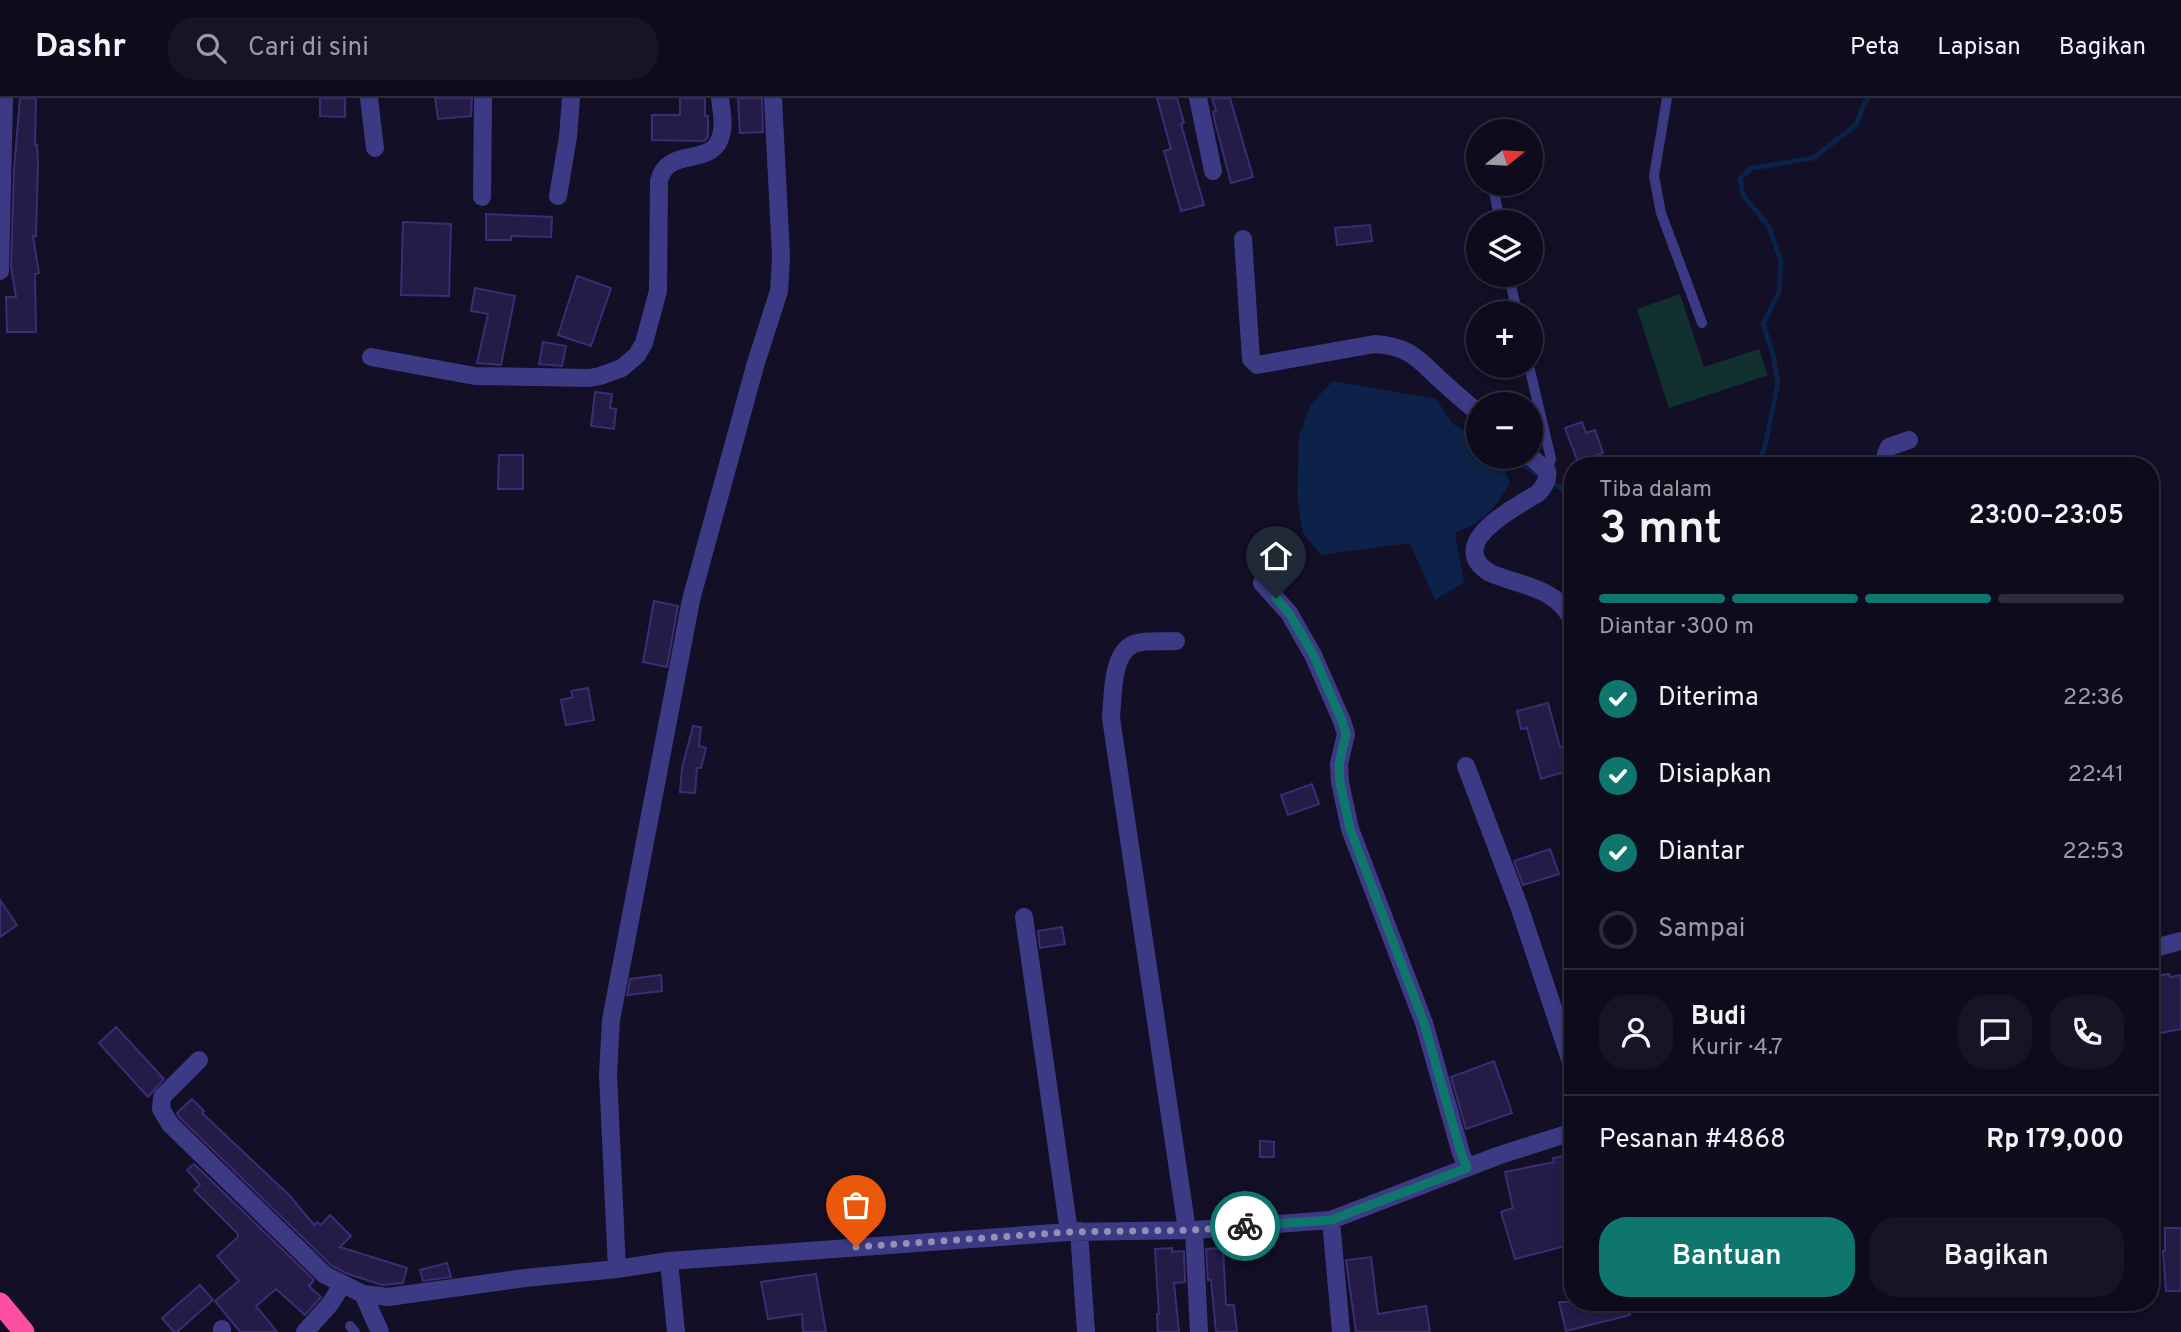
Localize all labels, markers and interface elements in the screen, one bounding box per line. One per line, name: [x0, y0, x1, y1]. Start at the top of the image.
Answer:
search box: [168, 17, 658, 80]
text: Dashr: [35, 27, 126, 69]
icon: search: [192, 29, 230, 67]
text: Cari di sini: [248, 32, 369, 65]
text: Peta: [1850, 33, 1899, 63]
text: Lapisan: [1937, 33, 2021, 63]
text: Bagikan: [2059, 33, 2146, 63]
north arrow: [1466, 119, 1544, 196]
map controls: [1466, 119, 1543, 469]
button: layers: [1466, 210, 1543, 287]
button: +: [1466, 301, 1543, 378]
button: −: [1466, 392, 1543, 469]
text: Tiba dalam: [1599, 476, 1712, 505]
text: 23:00–23:05: [1969, 500, 2124, 533]
text: 3 mnt: [1599, 501, 1722, 560]
pin: [1246, 526, 1306, 598]
icon: home: [1257, 537, 1295, 575]
text: Diantar · 300 m: [1599, 613, 1754, 642]
icon: check: [1599, 680, 1637, 718]
text: Diterima: [1658, 682, 1759, 715]
text: 22:36: [2063, 684, 2124, 713]
icon: check: [1599, 757, 1637, 795]
text: Disiapkan: [1658, 759, 1772, 792]
text: 22:41: [2068, 761, 2124, 790]
icon: check: [1599, 834, 1637, 872]
text: Diantar: [1658, 836, 1744, 869]
text: 22:53: [2063, 838, 2124, 867]
text: Sampai: [1658, 913, 1745, 946]
button: person: [1599, 995, 1673, 1069]
button: chat: [1958, 995, 2032, 1069]
button: phone: [2050, 995, 2124, 1069]
text: Budi: [1691, 1001, 1746, 1034]
text: Kurir · 4.7: [1691, 1034, 1783, 1063]
text: Pesanan #4868: [1599, 1124, 1786, 1157]
text: Rp 179,000: [1986, 1124, 2124, 1157]
pin: [826, 1175, 886, 1247]
icon: bag: [837, 1186, 875, 1224]
courier: [1210, 1191, 1280, 1261]
icon: bike: [1226, 1207, 1264, 1245]
button: Bantuan: [1599, 1217, 1855, 1297]
button: Bagikan: [1869, 1217, 2124, 1297]

